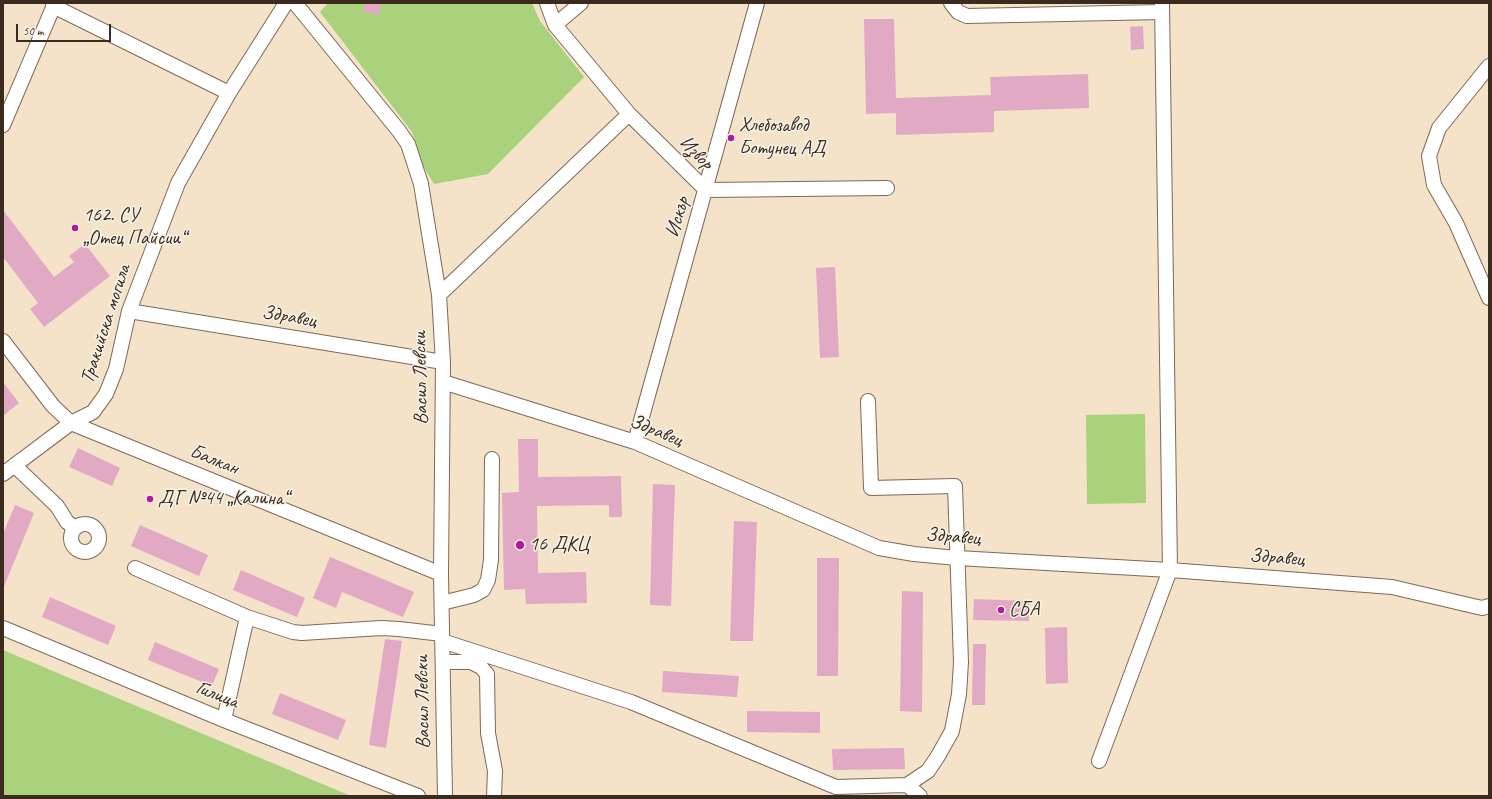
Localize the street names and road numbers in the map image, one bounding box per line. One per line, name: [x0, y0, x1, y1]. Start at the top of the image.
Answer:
street label: Извор: [674, 131, 718, 175]
street label: Искър: [661, 194, 695, 240]
street label: Тракийска могила: [75, 262, 137, 386]
street label: Здравец: [260, 301, 318, 333]
street label: Васил Левски: [408, 331, 434, 425]
street label: Здравец: [626, 410, 686, 452]
street label: Балкан: [186, 439, 242, 481]
street label: Здравец: [925, 523, 981, 551]
street label: Здравец: [1249, 544, 1305, 572]
street label: Васил Левски: [410, 655, 436, 749]
street label: Гилица: [192, 676, 242, 714]

